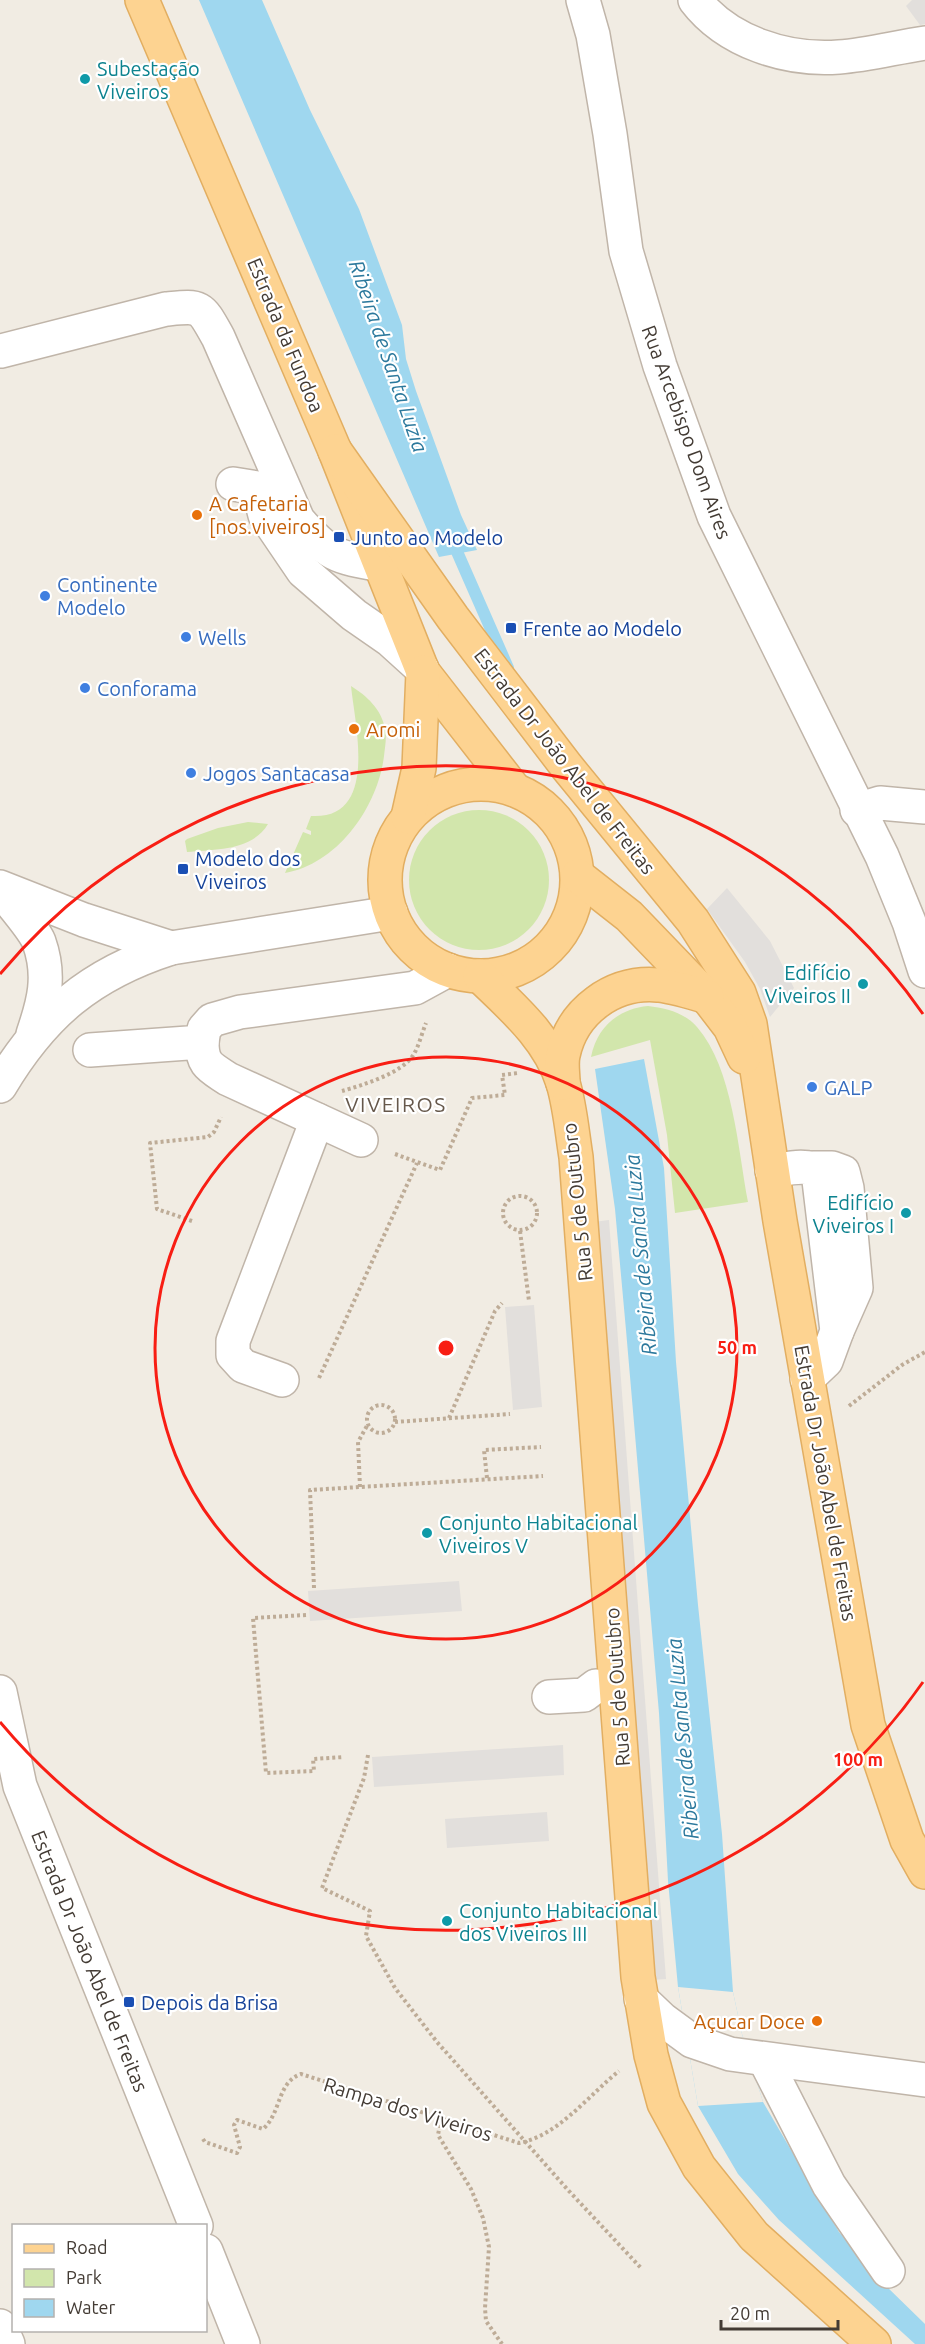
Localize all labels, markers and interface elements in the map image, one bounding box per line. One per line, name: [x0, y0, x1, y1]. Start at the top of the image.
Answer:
place label: Subestação Viveiros: [97, 57, 200, 103]
marker: Subestação Viveiros: [78, 72, 92, 86]
street label: Estrada da Fundoa: [243, 254, 329, 416]
water label: Ribeira de Santa Luzia: [345, 257, 433, 455]
street label: Rua Arcebispo Dom Aires: [638, 322, 736, 542]
place label: A Cafetaria [nos.viveiros]: [209, 492, 326, 538]
marker: A Cafetaria [nos.viveiros]: [190, 508, 204, 522]
place label: Junto ao Modelo: [351, 526, 503, 549]
marker: Junto ao Modelo: [332, 530, 346, 544]
place label: Continente Modelo: [57, 573, 158, 619]
marker: Continente Modelo: [38, 589, 52, 603]
place label: Frente ao Modelo: [523, 617, 682, 640]
marker: Frente ao Modelo: [504, 621, 518, 635]
place label: Wells: [198, 626, 246, 649]
marker: Wells: [179, 630, 193, 644]
street label: Estrada Dr João Abel de Freitas: [470, 644, 660, 878]
place label: Conforama: [97, 677, 197, 700]
marker: Conforama: [78, 681, 92, 695]
place label: Aromi: [366, 718, 420, 741]
marker: Aromi: [347, 722, 361, 736]
place label: Jogos Santacasa: [203, 762, 350, 785]
marker: Jogos Santacasa: [184, 766, 198, 780]
place label: Modelo dos Viveiros: [195, 847, 300, 893]
marker: Modelo dos Viveiros: [176, 862, 190, 876]
place label: Edifício Viveiros II: [764, 961, 851, 1007]
marker: Edifício Viveiros II: [856, 977, 870, 991]
place label: GALP: [824, 1076, 872, 1099]
marker: GALP: [805, 1080, 819, 1094]
district label: VIVEIROS: [345, 1092, 447, 1116]
street label: Rua 5 de Outubro: [557, 1122, 597, 1282]
water label: Ribeira de Santa Luzia: [619, 1153, 661, 1357]
place label: Edifício Viveiros I: [813, 1191, 894, 1237]
marker: Edifício Viveiros I: [899, 1206, 913, 1220]
text: 50 m: [717, 1337, 757, 1357]
centre of rings: [436, 1338, 456, 1358]
street label: Estrada Dr João Abel de Freitas: [790, 1343, 862, 1623]
place label: Conjunto Habitacional Viveiros V: [439, 1511, 638, 1557]
marker: Conjunto Habitacional Viveiros V: [420, 1526, 434, 1540]
street label: Rua 5 de Outubro: [600, 1607, 634, 1767]
water label: Ribeira de Santa Luzia: [661, 1637, 703, 1841]
text: 100 m: [833, 1749, 883, 1769]
street label: Estrada Dr João Abel de Freitas: [27, 1827, 153, 2095]
place label: Conjunto Habitacional dos Viveiros III: [459, 1899, 658, 1945]
marker: Conjunto Habitacional dos Viveiros III: [440, 1914, 454, 1928]
place label: Depois da Brisa: [141, 1991, 278, 2014]
marker: Depois da Brisa: [122, 1995, 136, 2009]
place label: Açucar Doce: [694, 2010, 805, 2033]
marker: Açucar Doce: [810, 2014, 824, 2028]
street label: Rampa dos Viveiros: [321, 2072, 495, 2146]
legend: [12, 2224, 207, 2332]
text: Road: [66, 2237, 108, 2257]
text: Park: [66, 2267, 102, 2287]
scale bar: [721, 2293, 838, 2331]
text: Water: [66, 2297, 116, 2317]
text: 20 m: [730, 2303, 770, 2323]

